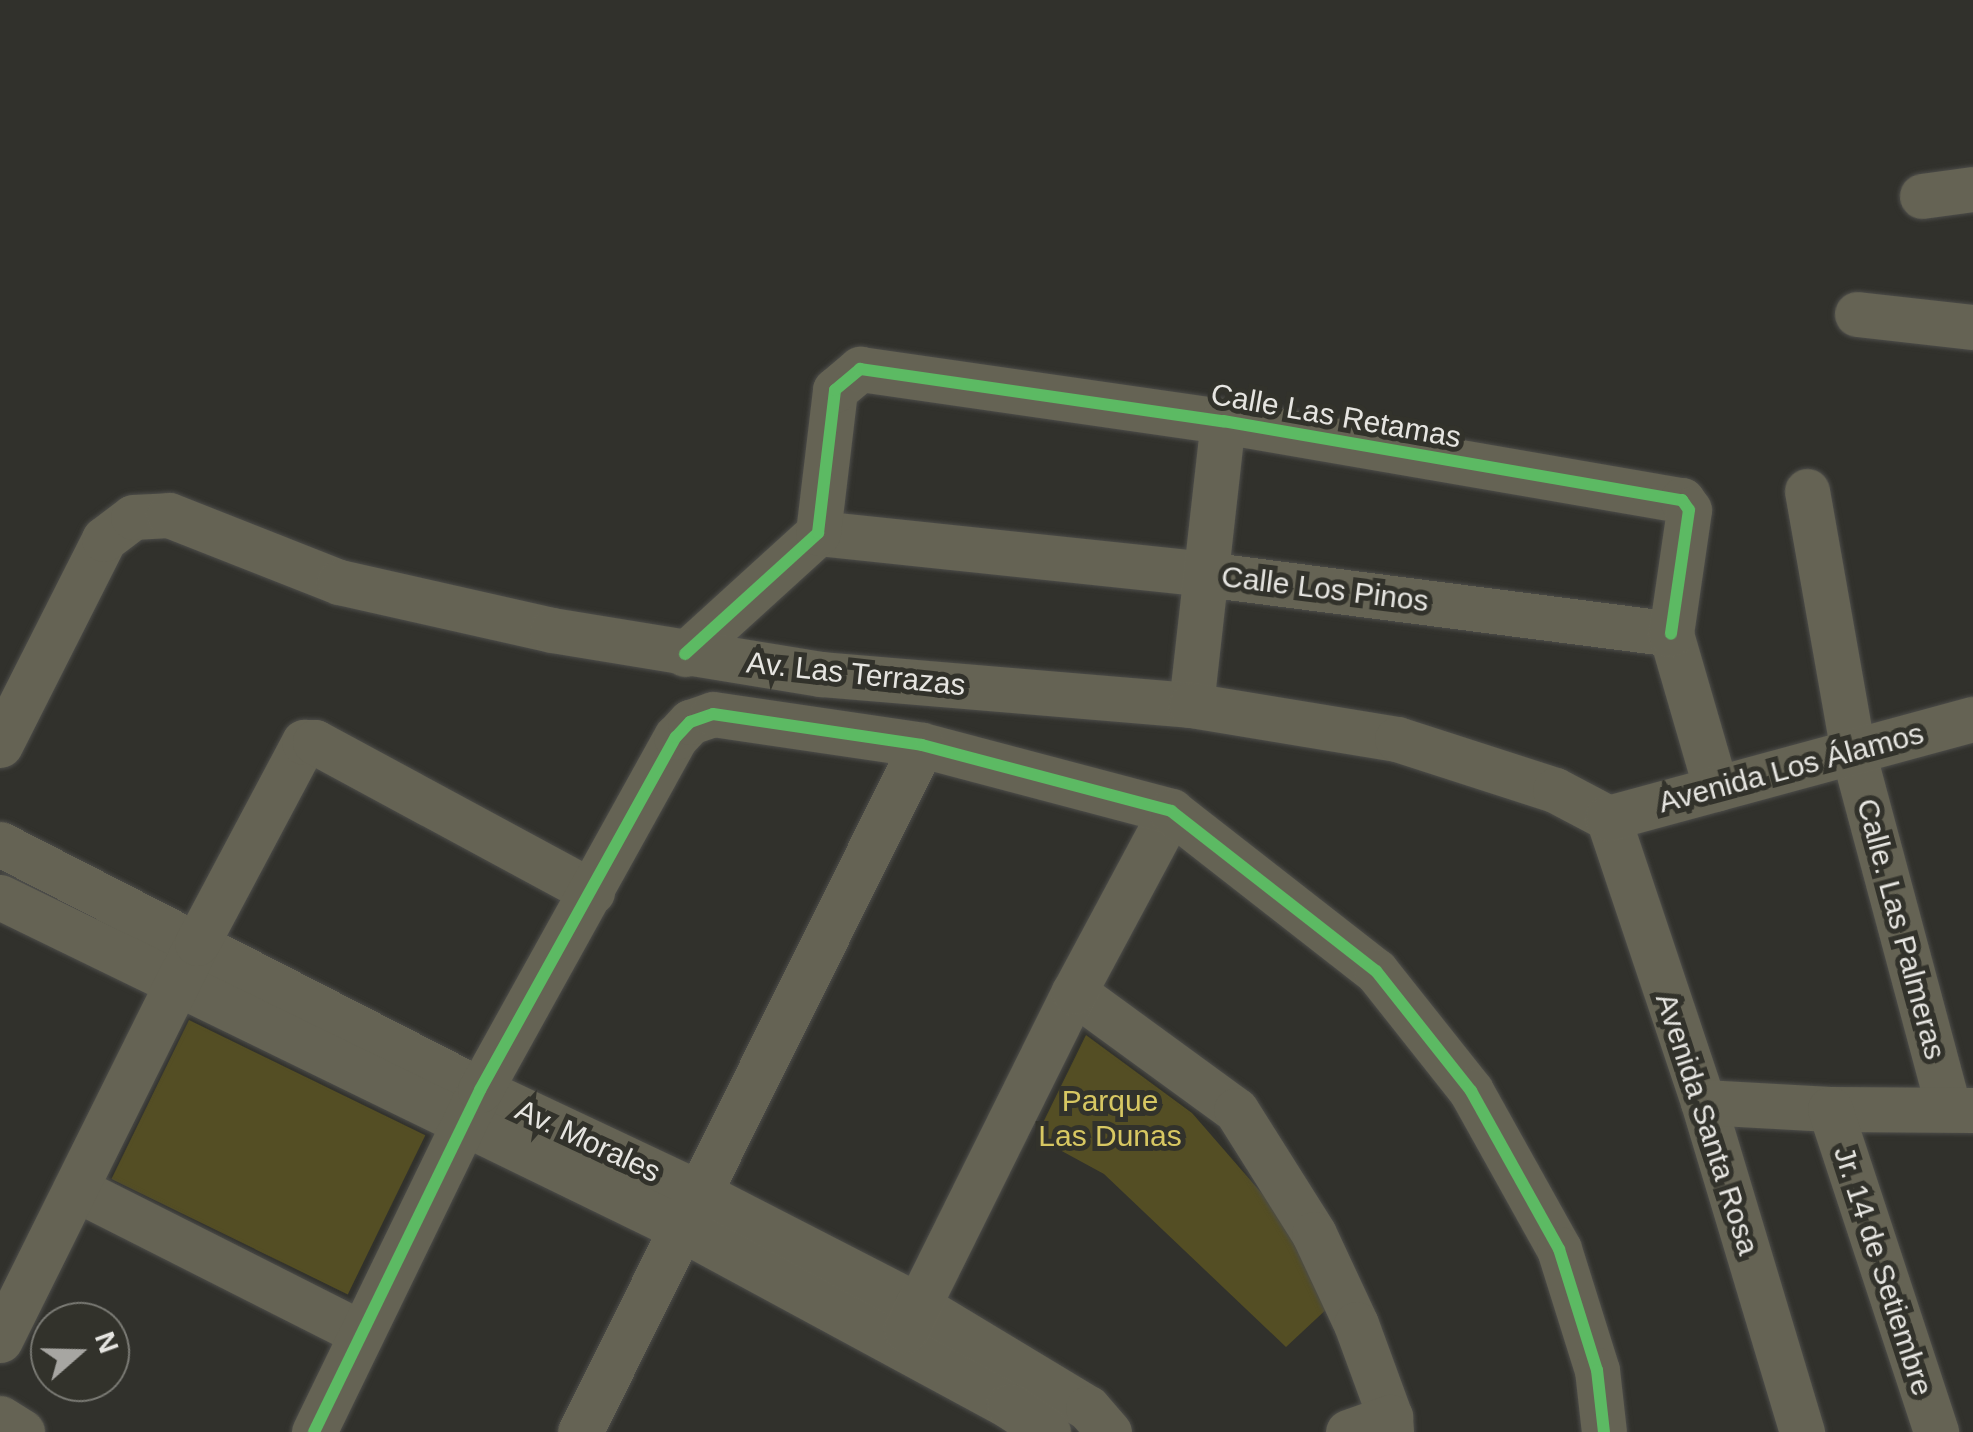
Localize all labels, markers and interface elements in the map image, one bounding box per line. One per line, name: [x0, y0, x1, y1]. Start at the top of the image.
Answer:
street label: Calle Las Retamas: [1208, 376, 1464, 456]
street label: Calle Los Pinos: [1219, 558, 1431, 620]
street label: Av. Las Terrazas: [744, 645, 968, 703]
street label: Avenida Los Álamos: [1655, 715, 1927, 821]
street label: Calle. Las Palmeras: [1849, 795, 1953, 1063]
street label: Avenida Santa Rosa: [1648, 989, 1766, 1259]
park label: Parque Las Dunas: [1038, 1083, 1182, 1154]
street label: Av. Morales: [510, 1092, 666, 1190]
street label: Jr. 14 de Setiembre: [1826, 1142, 1940, 1400]
north arrow: [30, 1302, 130, 1402]
text: N: [89, 1327, 125, 1357]

